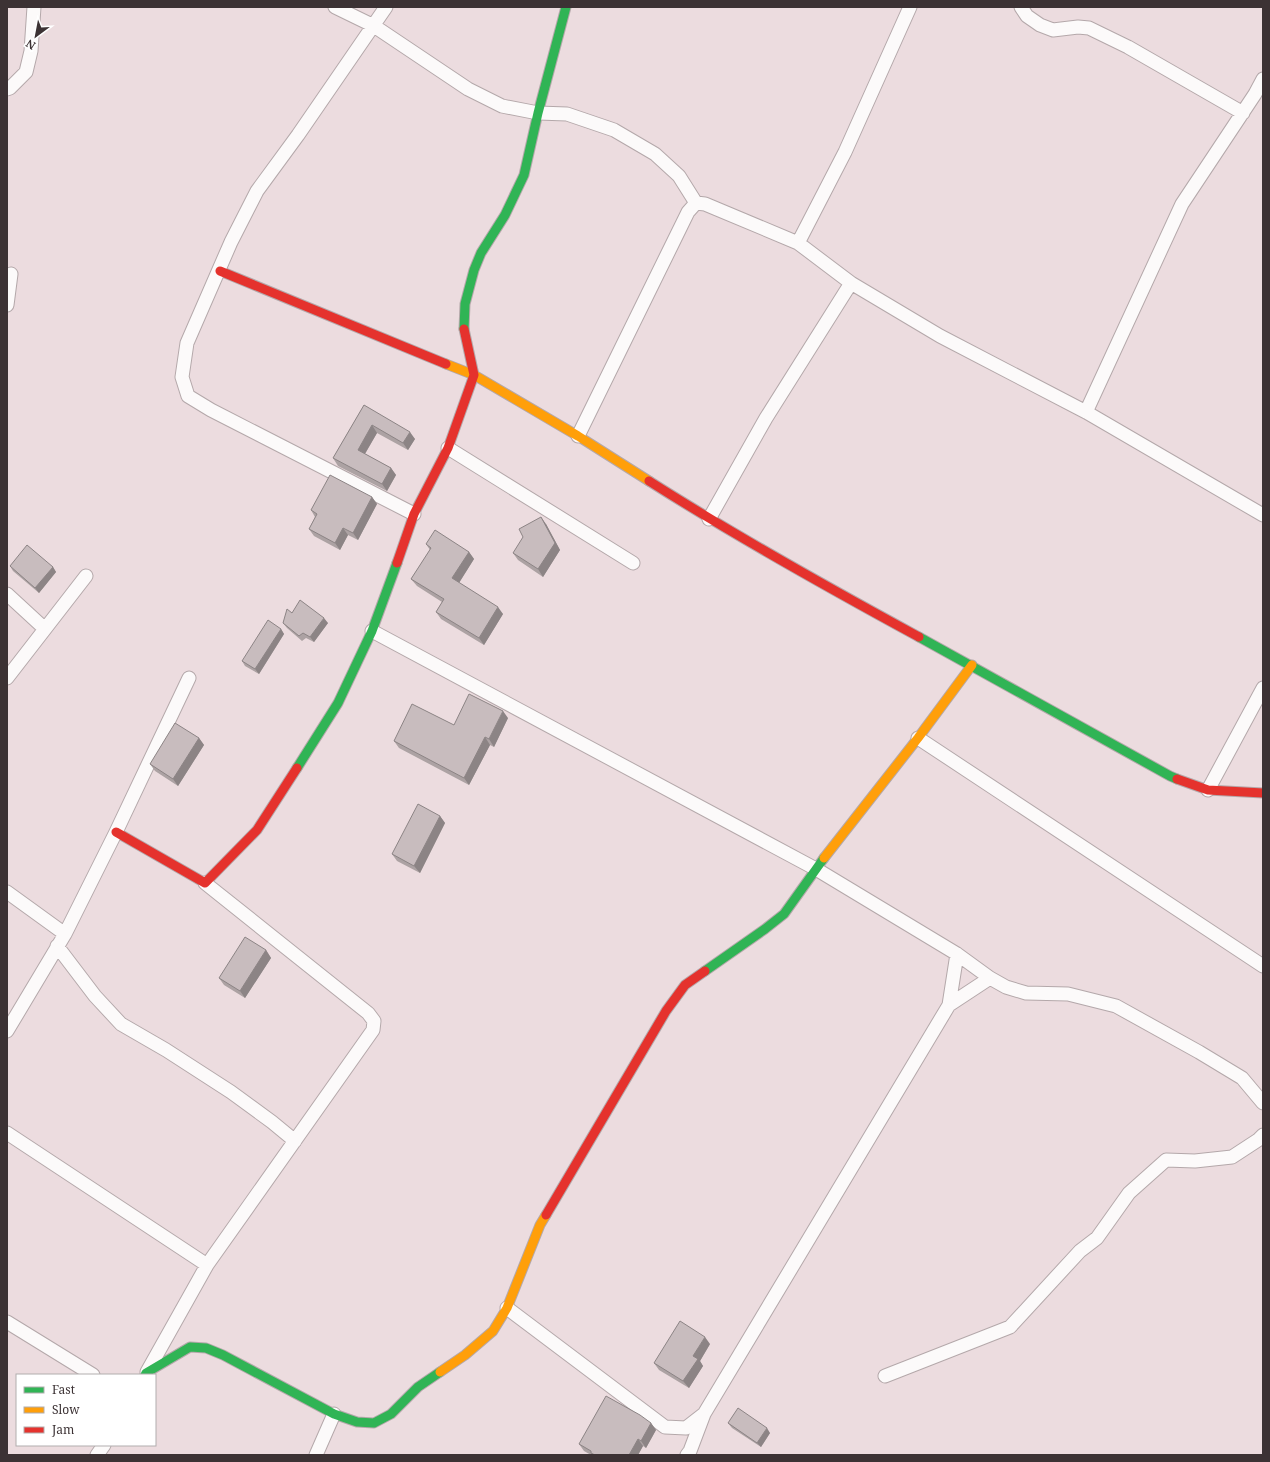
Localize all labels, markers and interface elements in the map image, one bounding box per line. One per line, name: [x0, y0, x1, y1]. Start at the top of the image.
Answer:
north arrow: [16, 16, 56, 56]
text: N: [23, 36, 38, 54]
legend: [16, 1374, 156, 1446]
text: Fast: [52, 1381, 75, 1398]
text: Slow: [52, 1401, 80, 1418]
text: Jam: [51, 1421, 74, 1438]

